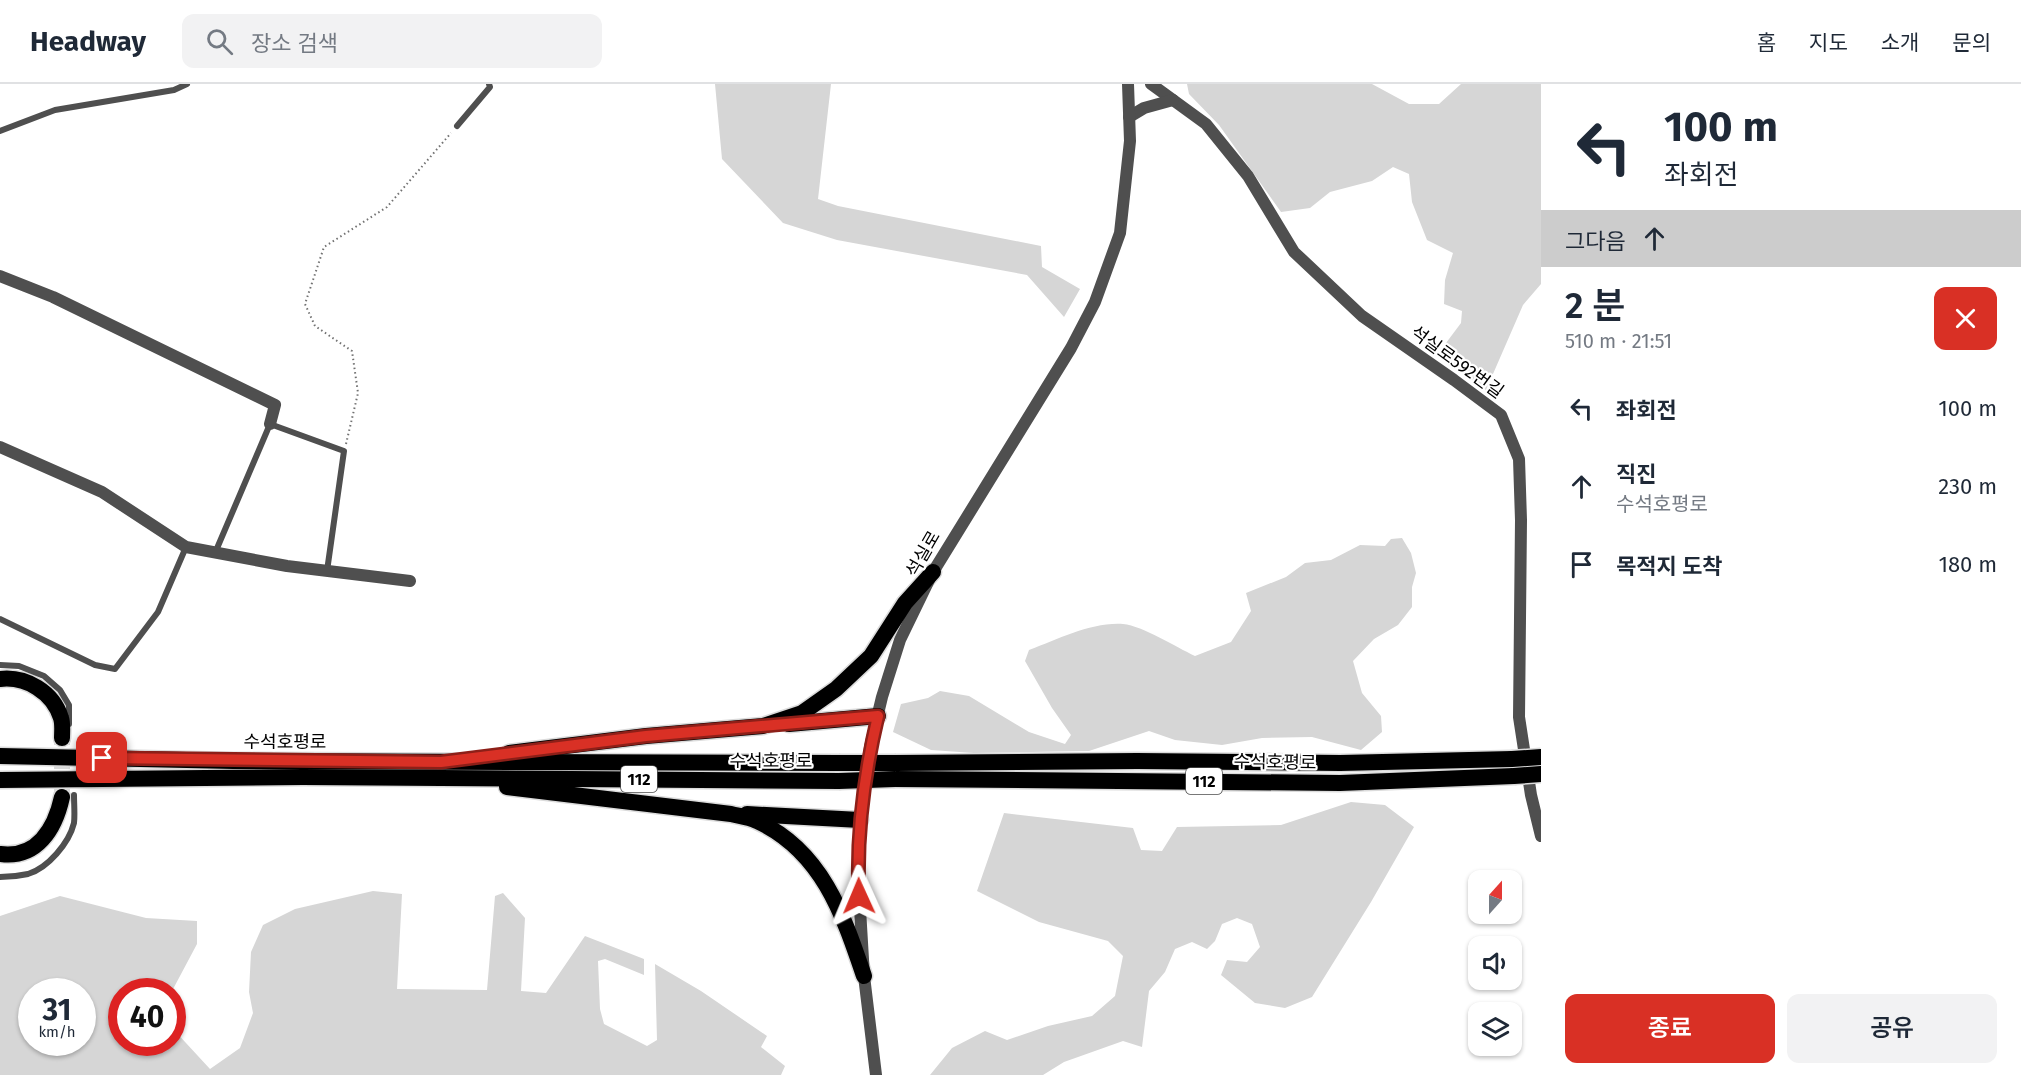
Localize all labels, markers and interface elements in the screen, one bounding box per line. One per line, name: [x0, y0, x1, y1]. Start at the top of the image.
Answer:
search box: [182, 14, 602, 68]
text: Headway: [30, 25, 146, 58]
icon: search: [203, 25, 236, 58]
text: 장소 검색: [251, 30, 338, 57]
text: 홈: [1757, 30, 1776, 56]
text: 지도: [1809, 30, 1848, 56]
text: 소개: [1881, 30, 1919, 56]
text: 문의: [1952, 30, 1991, 56]
text: 100 m: [1664, 102, 1778, 152]
icon: left: [1565, 108, 1643, 186]
text: 좌회전: [1664, 159, 1739, 191]
icon: ahead: [1638, 222, 1671, 255]
text: 그다음: [1565, 228, 1626, 255]
text: 2 분: [1565, 284, 1625, 328]
button: close: [1934, 287, 1997, 350]
street label: 석실로592번길: [1406, 321, 1508, 403]
text: 510 m · 21:51: [1565, 329, 1672, 353]
icon: left: [1565, 392, 1598, 425]
text: 100 m: [1938, 395, 1997, 422]
text: 좌회전: [1616, 397, 1677, 424]
text: 직진: [1616, 461, 1656, 488]
icon: ahead: [1565, 470, 1598, 503]
text: 230 m: [1938, 473, 1997, 500]
text: 수석호평로: [1616, 492, 1708, 516]
street label: 석실로: [901, 527, 945, 581]
icon: arrive: [1565, 548, 1598, 581]
text: 180 m: [1938, 551, 1997, 578]
text: 목적지 도착: [1616, 553, 1722, 580]
street label: 수석호평로: [244, 731, 326, 753]
pin: [76, 732, 127, 783]
icon: arrive: [85, 741, 118, 774]
street label: 수석호평로: [730, 750, 812, 772]
street label: 수석호평로: [1233, 750, 1317, 774]
road number: 112: [621, 766, 657, 792]
road number: 112: [1186, 768, 1222, 794]
position arrow: [827, 864, 891, 928]
north arrow: [1468, 870, 1522, 924]
map controls: [1468, 870, 1522, 1056]
button: sound: [1468, 936, 1522, 990]
speed limit sign: 40: [108, 978, 186, 1056]
text: 31: [43, 992, 71, 1028]
button: 종료: [1565, 994, 1775, 1063]
button: 공유: [1787, 994, 1997, 1063]
button: layers: [1468, 1002, 1522, 1056]
text: km/h: [38, 1023, 76, 1041]

